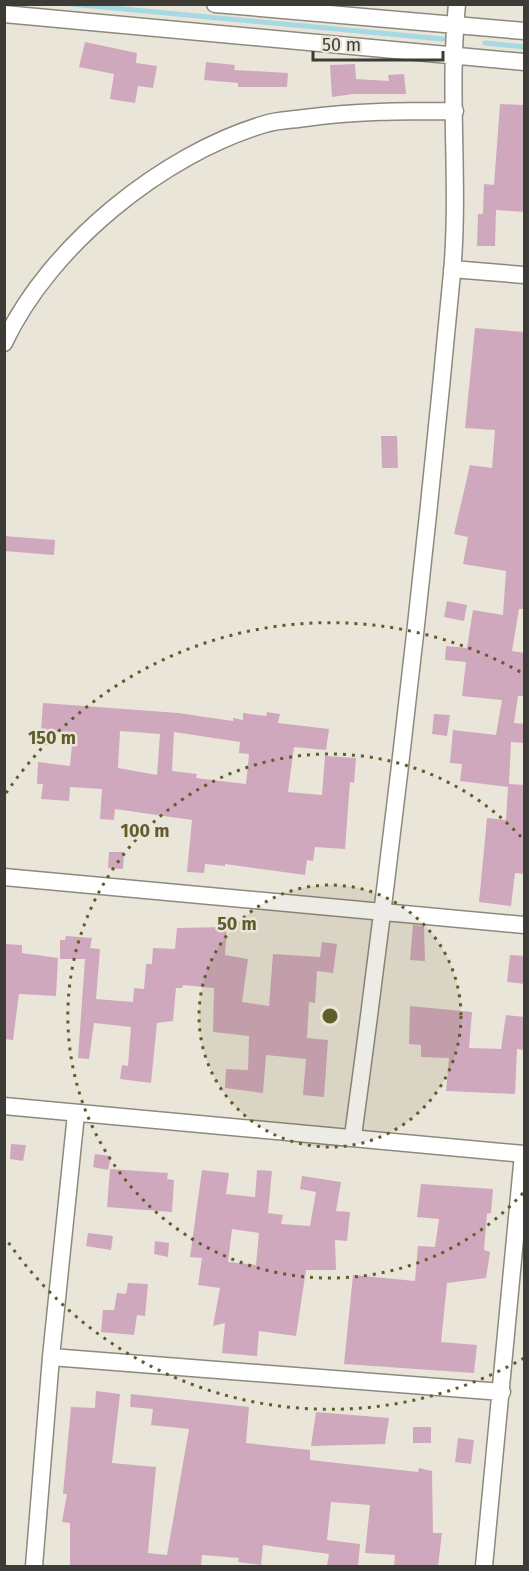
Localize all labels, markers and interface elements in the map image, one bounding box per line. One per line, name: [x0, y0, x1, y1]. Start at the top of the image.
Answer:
scale bar: [313, 24, 444, 62]
text: 50 m: [322, 34, 361, 56]
text: 150 m: [28, 727, 76, 749]
text: 100 m: [121, 820, 169, 842]
text: 50 m: [217, 913, 257, 935]
centre of rings: [320, 1006, 340, 1026]

